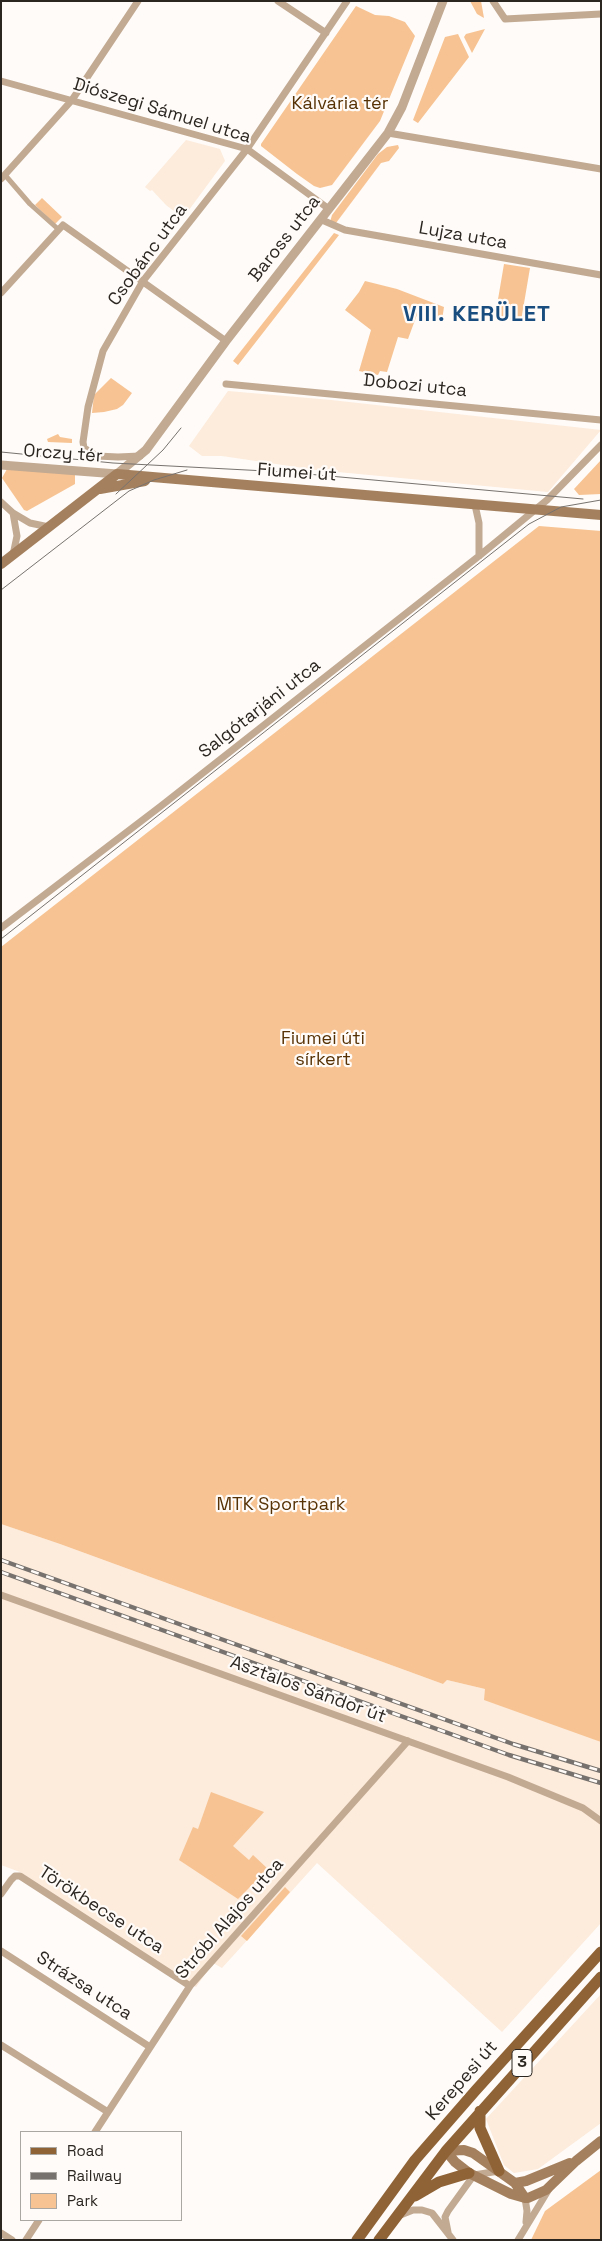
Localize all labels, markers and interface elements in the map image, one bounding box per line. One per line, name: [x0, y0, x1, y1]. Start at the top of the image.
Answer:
street label: Diószegi Sámuel utca: [71, 74, 253, 148]
park label: Kálvária tér: [291, 93, 389, 115]
street label: Baross utca: [245, 192, 325, 286]
street label: Csobánc utca: [104, 200, 192, 310]
street label: Lujza utca: [417, 218, 509, 254]
district label: VIII. KERÜLET: [401, 302, 553, 328]
street label: Dobozi utca: [362, 370, 468, 402]
street label: Orczy tér: [23, 440, 103, 468]
street label: Fiumei út: [257, 459, 337, 487]
street label: Salgótarjáni utca: [195, 655, 325, 763]
park label: Fiumei úti sírkert: [281, 1028, 365, 1070]
park label: MTK Sportpark: [217, 1494, 345, 1516]
street label: Asztalos Sándor út: [227, 1652, 389, 1728]
street label: Stróbl Alajos utca: [172, 1854, 288, 1984]
street label: Törökbecse utca: [34, 1861, 168, 1959]
street label: Strázsa utca: [32, 1947, 136, 2025]
street label: Kerepesi út: [422, 2037, 502, 2125]
road number: 3: [512, 2050, 532, 2076]
legend: [20, 2131, 182, 2221]
text: Road: [67, 2141, 104, 2160]
text: Railway: [67, 2166, 122, 2185]
text: Park: [67, 2191, 98, 2210]

